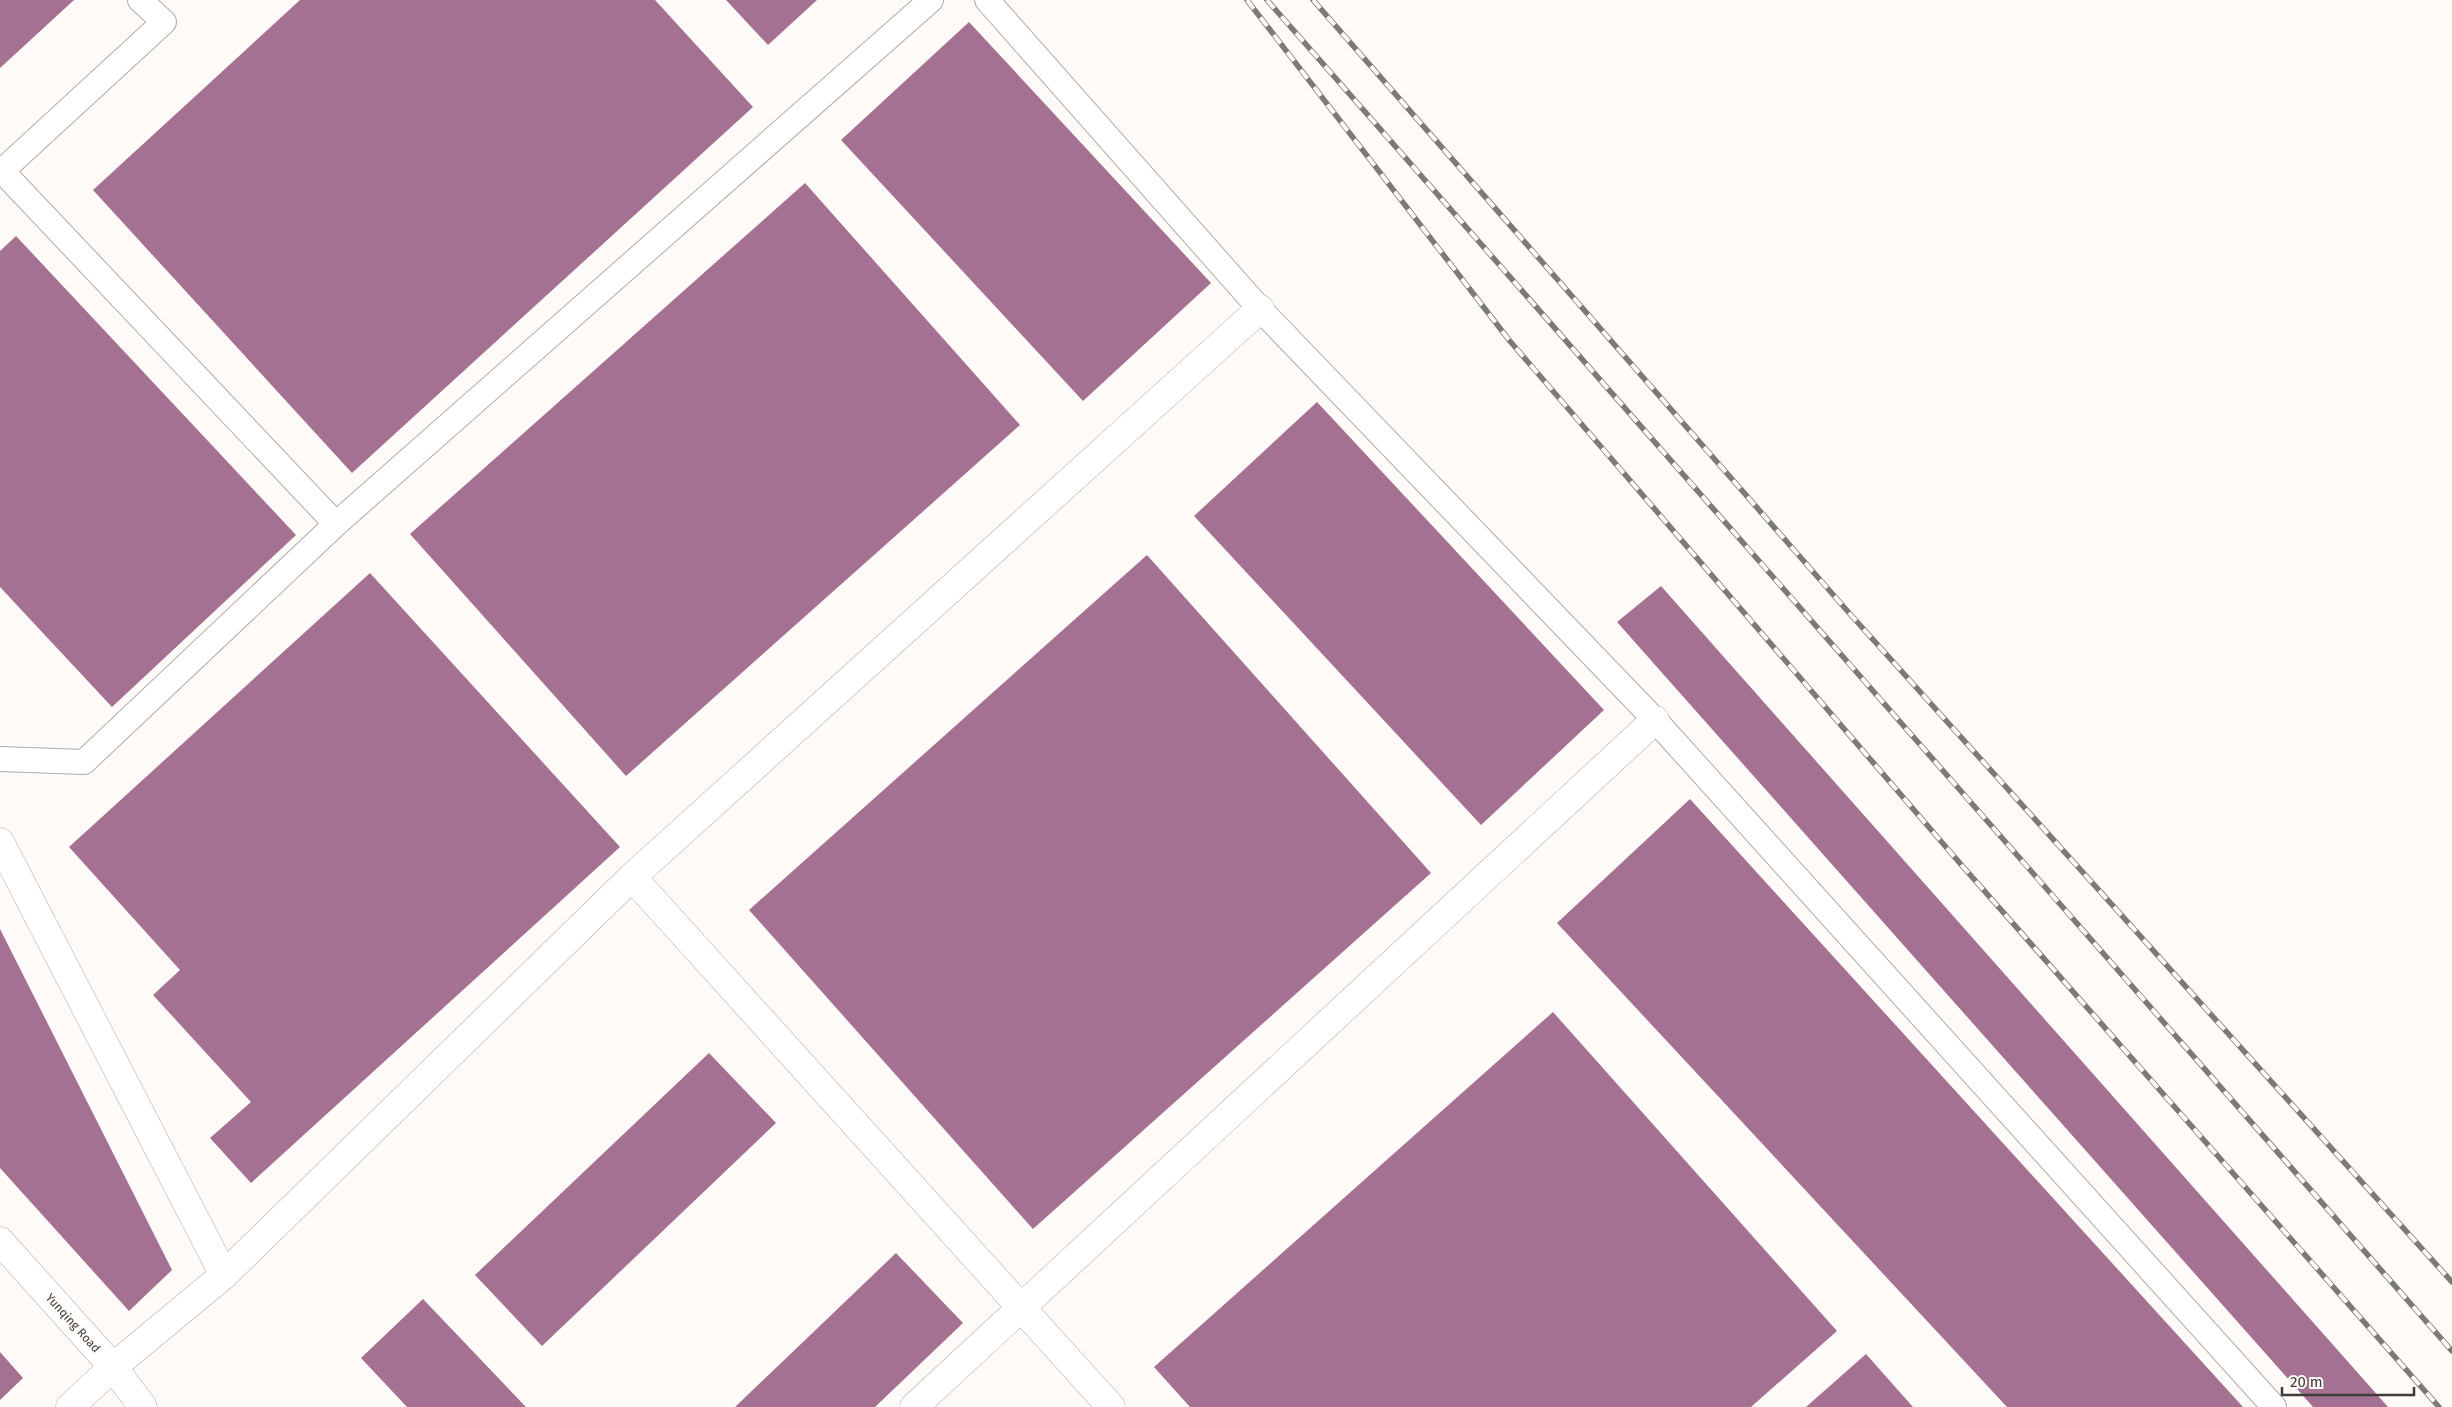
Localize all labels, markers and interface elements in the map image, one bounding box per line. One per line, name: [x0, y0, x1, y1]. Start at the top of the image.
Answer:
street label: Yunqing Road: [43, 1291, 103, 1355]
scale bar: [2282, 1364, 2414, 1396]
text: 20 m: [2290, 1373, 2323, 1391]

